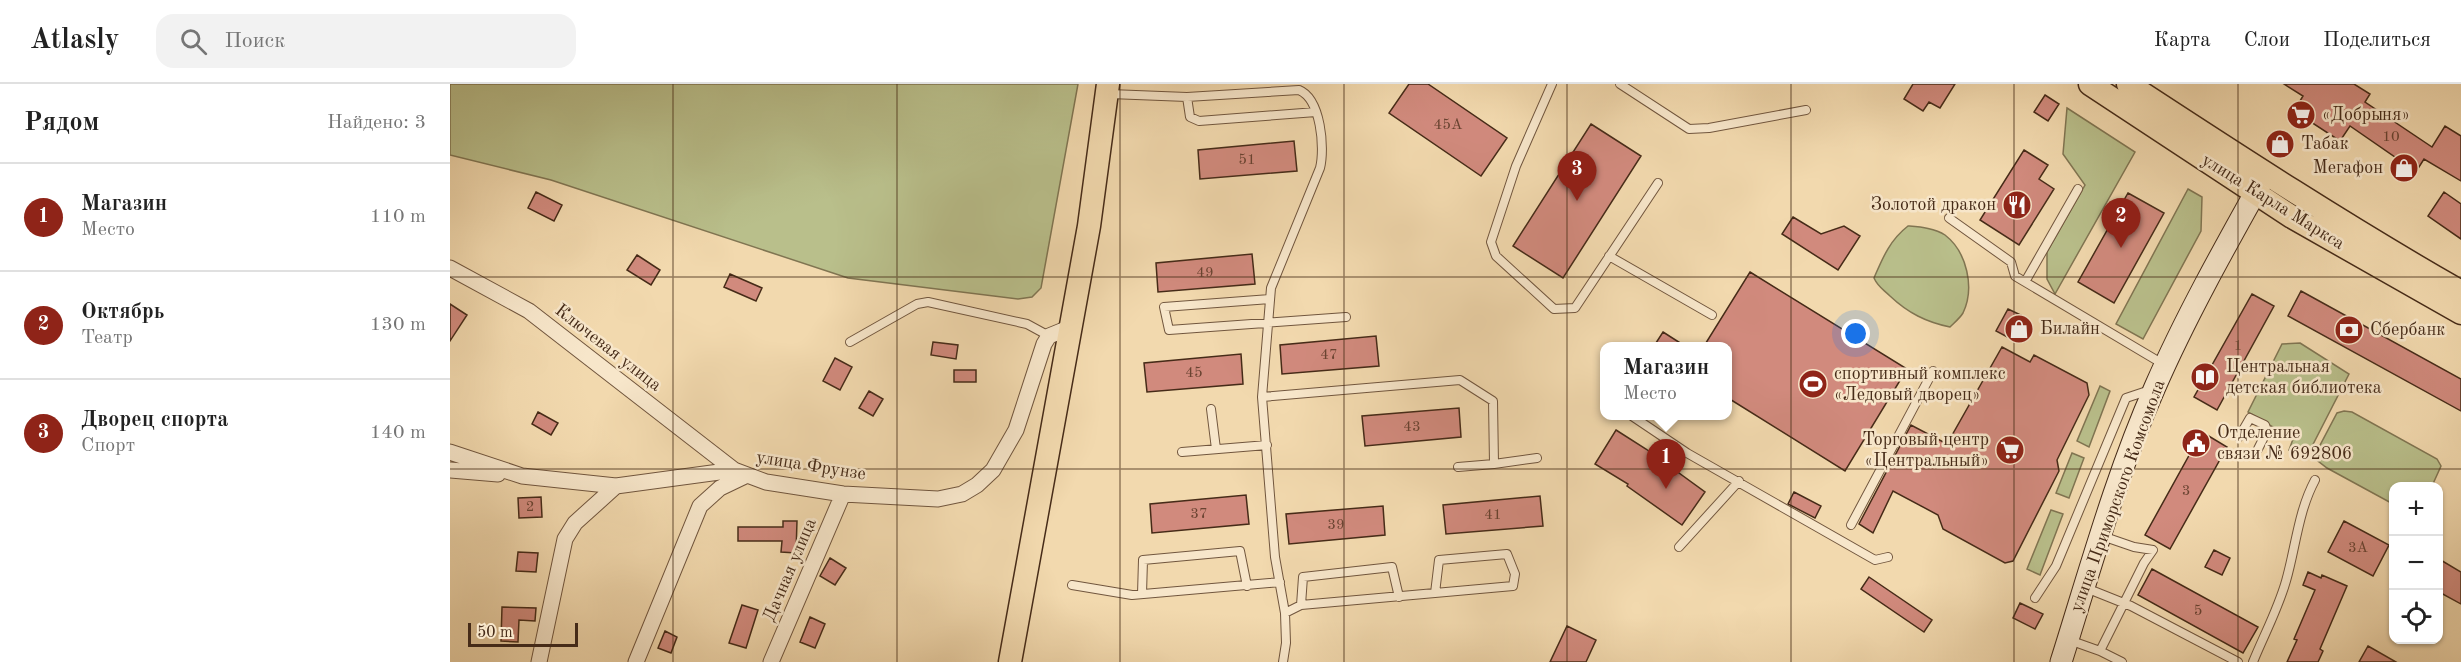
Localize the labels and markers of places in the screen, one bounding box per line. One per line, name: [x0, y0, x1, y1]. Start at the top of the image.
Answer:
supermarket icon: «Добрыня»: [2285, 99, 2317, 131]
place label: «Добрыня»: [2322, 106, 2410, 124]
shop icon: Табак: [2264, 128, 2296, 160]
place label: Табак: [2301, 135, 2349, 153]
pin: 3: [1558, 152, 1596, 201]
shop icon: Мегафон: [2388, 152, 2420, 184]
place label: Мегафон: [2313, 159, 2383, 178]
restaurant icon: Золотой дракон: [2001, 189, 2033, 221]
place label: Золотой дракон: [1871, 196, 1996, 214]
pin: 2: [2102, 198, 2140, 248]
shop icon: Билайн: [2003, 313, 2035, 345]
bank icon: Сбербанк: [2333, 314, 2365, 346]
place label: Билайн: [2040, 320, 2100, 338]
place label: Сбербанк: [2370, 321, 2445, 339]
place label: Центральная детская библиотека: [2226, 358, 2382, 397]
library icon: Центральная детская библиотека: [2189, 361, 2221, 393]
place label: спортивный комплекс «Ледовый дворец»: [1834, 365, 2006, 404]
sports icon: спортивный комплекс «Ледовый дворец»: [1797, 368, 1829, 400]
place label: Отделение связи № 692806: [2217, 424, 2352, 463]
public building icon: Отделение связи № 692806: [2180, 427, 2212, 459]
place label: Торговый центр «Центральный»: [1862, 431, 1989, 470]
supermarket icon: Торговый центр «Центральный»: [1994, 434, 2026, 466]
pin: 1: [1646, 440, 1686, 489]

